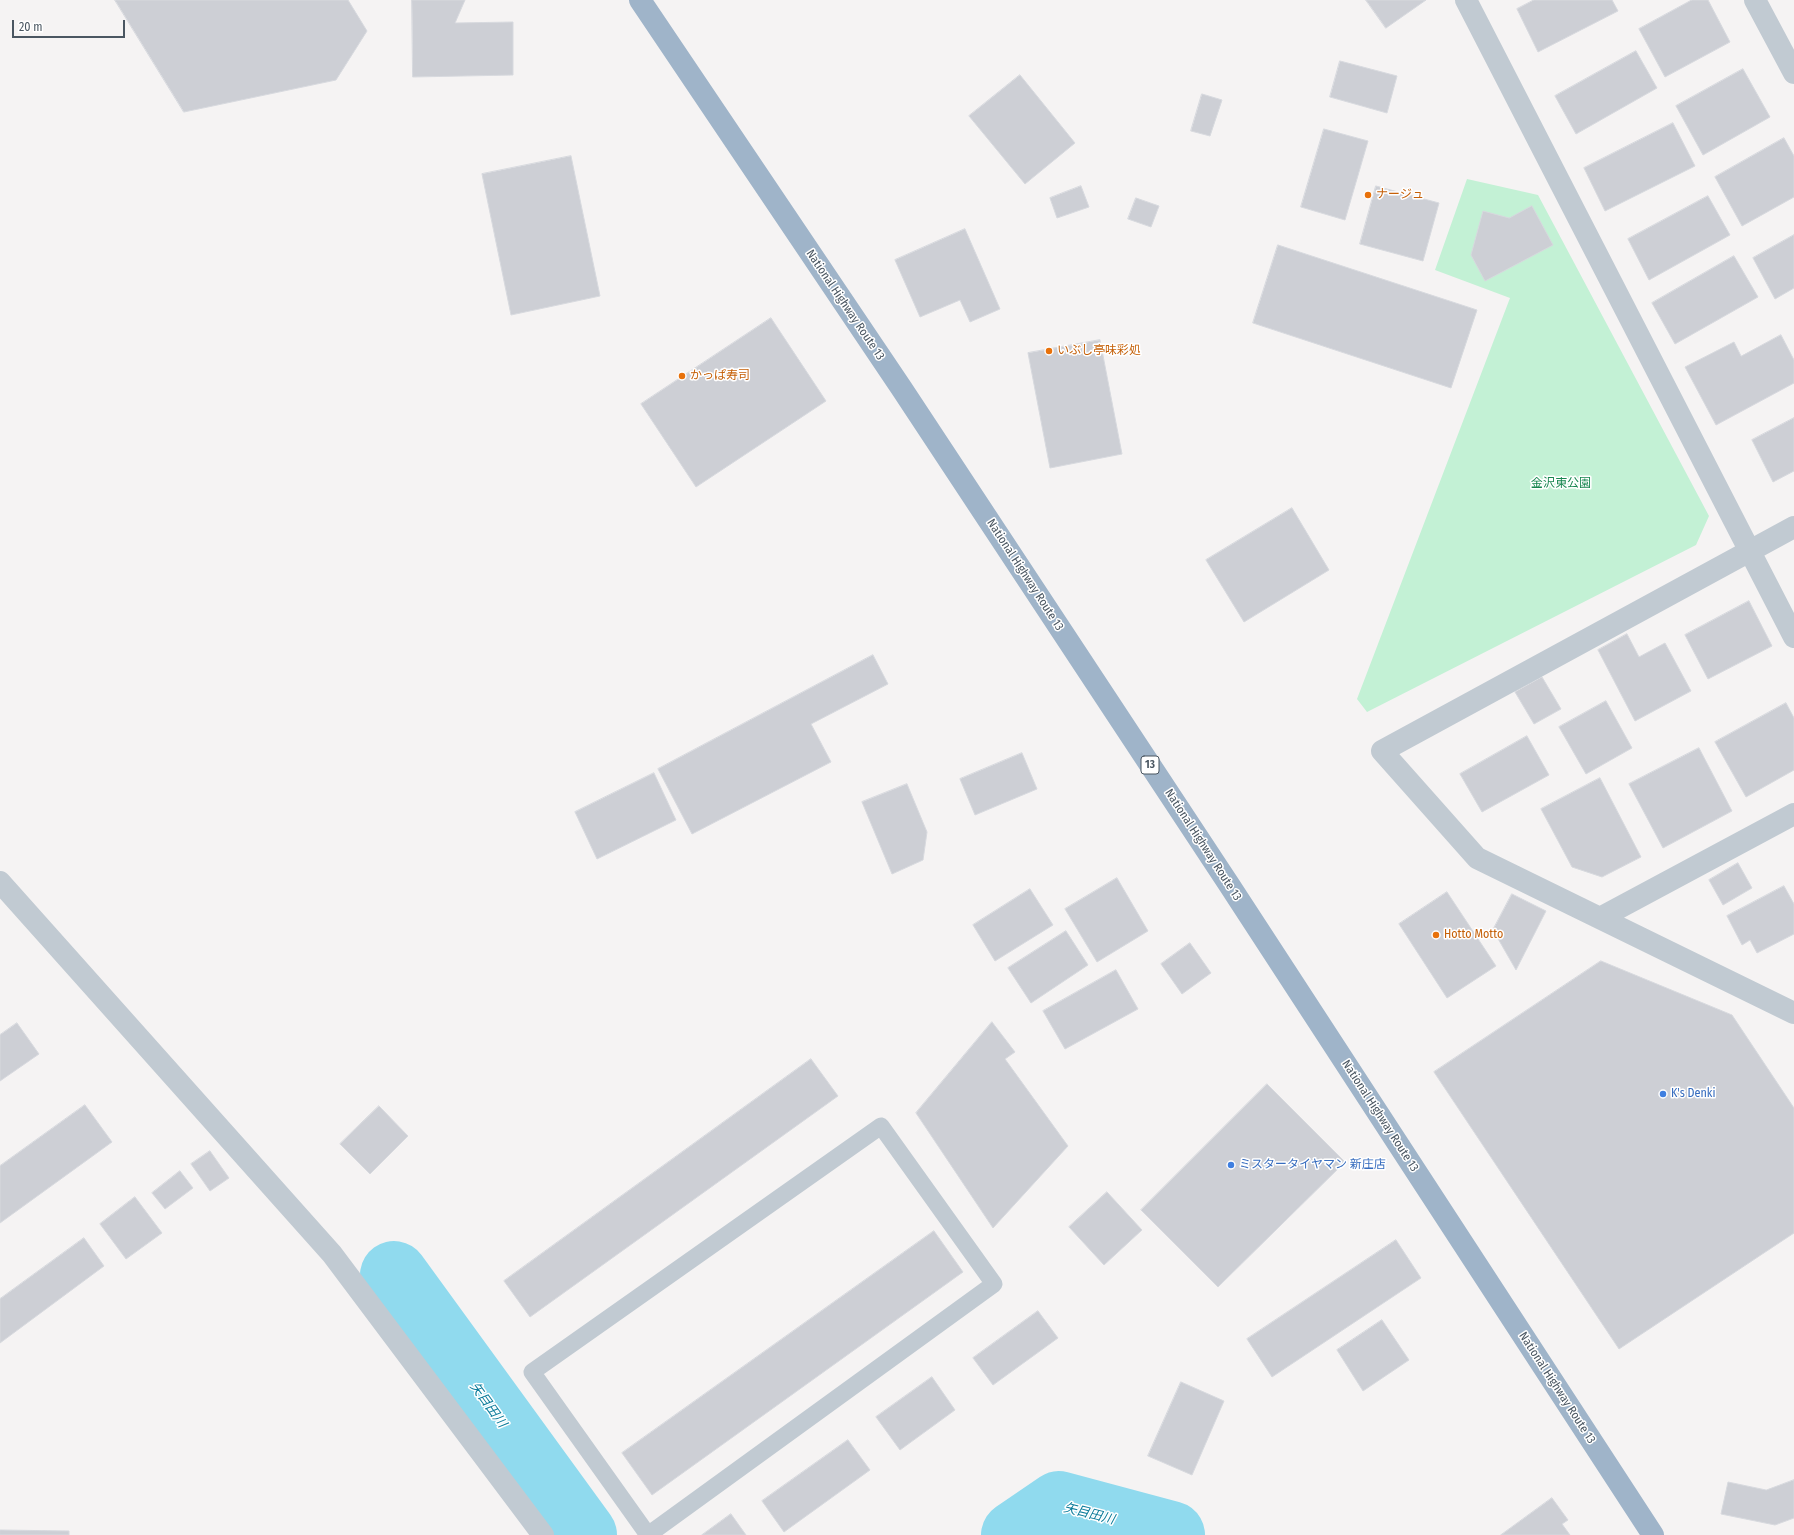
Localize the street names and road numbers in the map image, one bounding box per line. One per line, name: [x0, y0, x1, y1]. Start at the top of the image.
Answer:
street label: National Highway Route 13: [803, 247, 887, 363]
street label: National Highway Route 13: [984, 517, 1066, 633]
road number: 13: [1141, 756, 1159, 774]
street label: National Highway Route 13: [1162, 787, 1244, 903]
street label: National Highway Route 13: [1339, 1058, 1421, 1174]
street label: National Highway Route 13: [1516, 1330, 1598, 1446]

